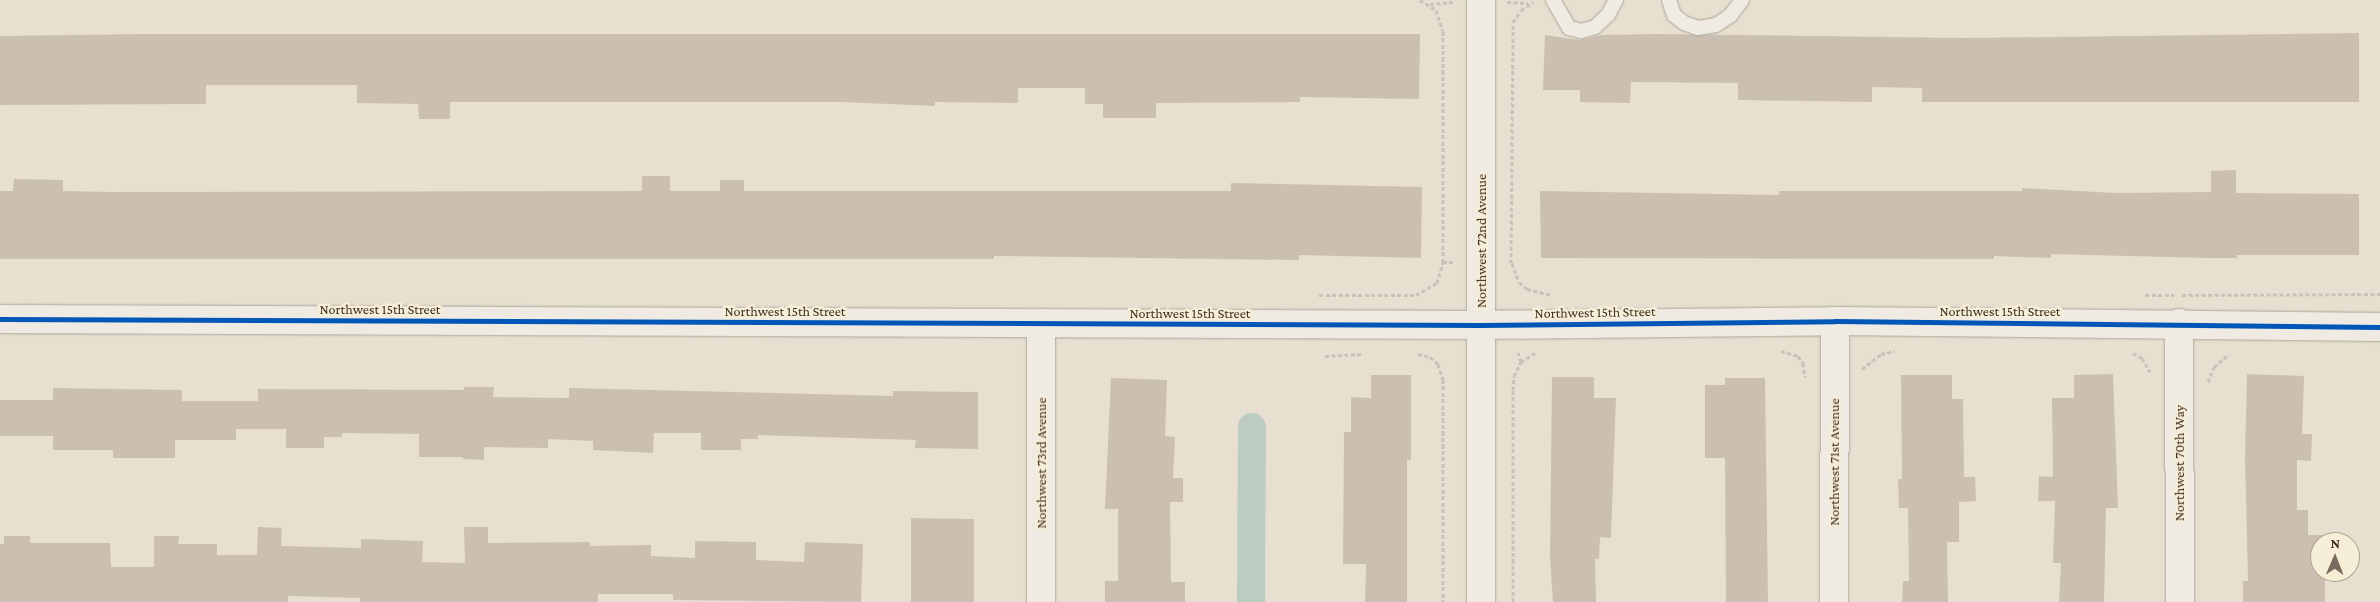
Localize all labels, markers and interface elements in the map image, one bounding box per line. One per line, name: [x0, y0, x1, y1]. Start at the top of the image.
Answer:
street label: Northwest 72nd Avenue: [1473, 174, 1489, 308]
street label: Northwest 15th Street: [319, 301, 441, 317]
street label: Northwest 15th Street: [724, 303, 846, 319]
street label: Northwest 15th Street: [1534, 303, 1656, 321]
street label: Northwest 15th Street: [1939, 303, 2061, 319]
street label: Northwest 15th Street: [1129, 305, 1251, 321]
street label: Northwest 73rd Avenue: [1033, 397, 1049, 529]
street label: Northwest 71st Avenue: [1826, 398, 1842, 526]
street label: Northwest 70th Way: [2171, 405, 2187, 521]
north arrow: [2310, 532, 2360, 582]
text: N: [2330, 535, 2340, 551]

